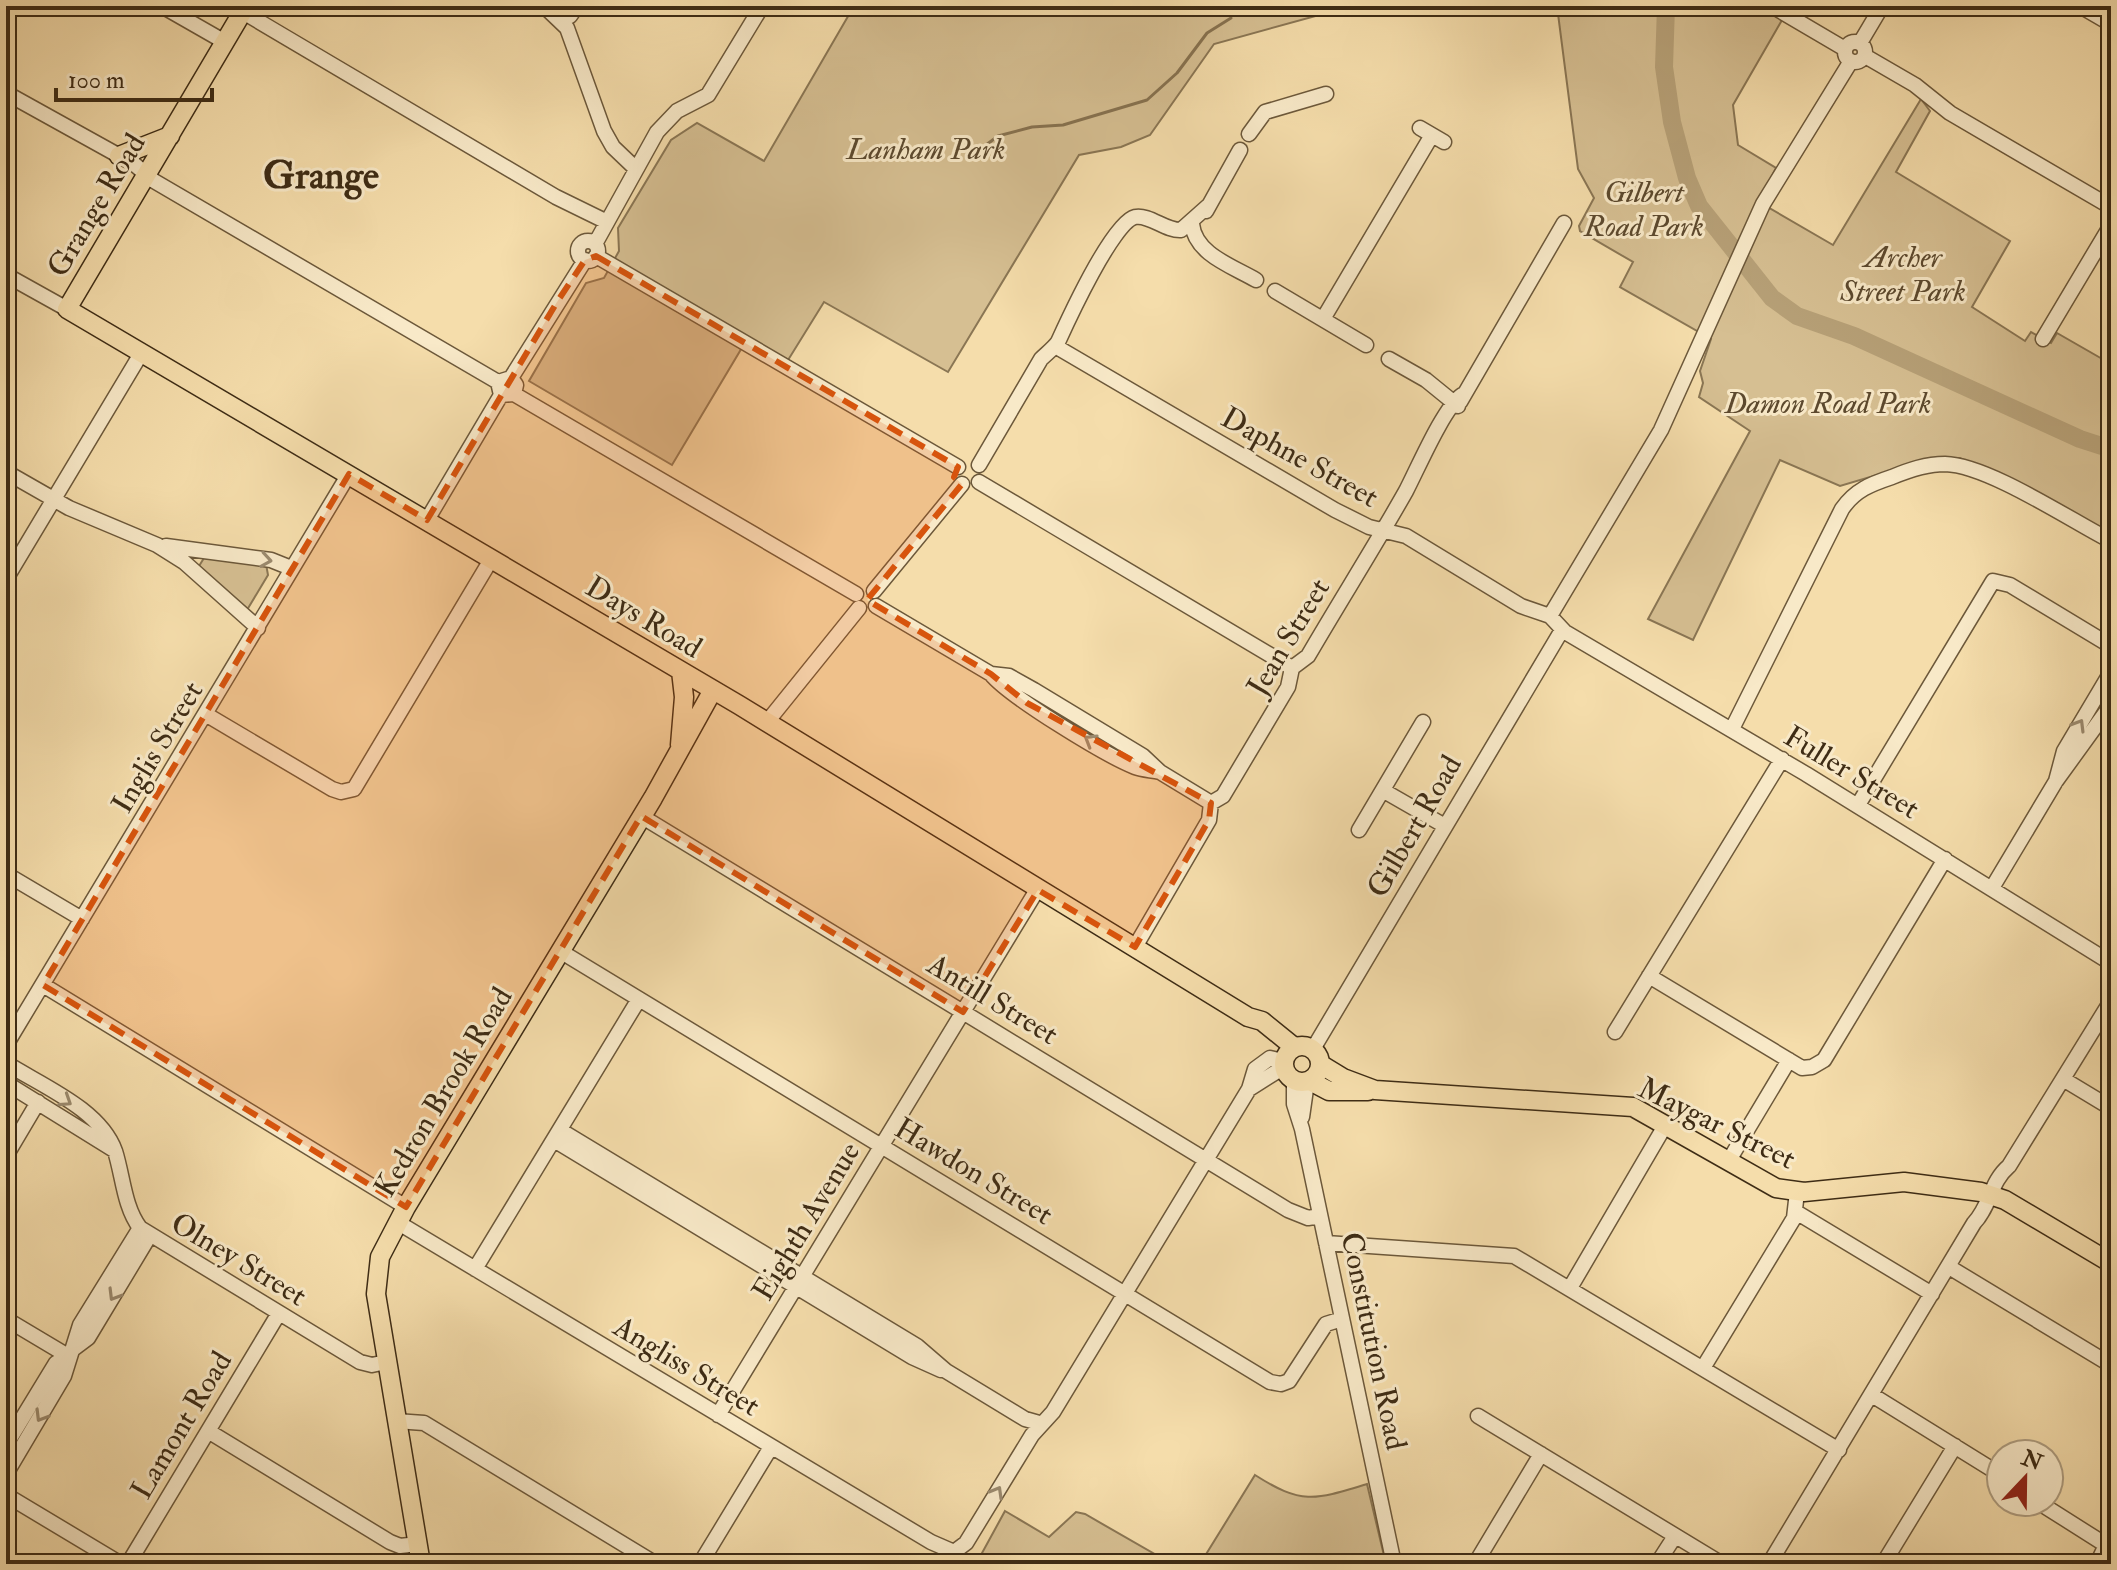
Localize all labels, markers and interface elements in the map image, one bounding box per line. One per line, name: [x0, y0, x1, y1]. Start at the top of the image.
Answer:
scale bar: [56, 52, 212, 102]
text: 100 m: [68, 65, 125, 96]
street label: Grange Road: [39, 127, 154, 284]
park label: Lanham Park: [846, 131, 1006, 168]
district label: Grange: [263, 152, 379, 200]
park label: Gilbert Road Park: [1583, 174, 1704, 245]
park label: Archer Street Park: [1839, 239, 1966, 310]
park label: Damon Road Park: [1724, 385, 1931, 422]
street label: Daphne Street: [1215, 399, 1385, 516]
one-way arrow: [259, 551, 273, 568]
street label: Days Road: [579, 568, 709, 667]
street label: Jean Street: [1238, 572, 1338, 704]
street label: Inglis Street: [104, 675, 211, 820]
street label: Fuller Street: [1777, 718, 1926, 827]
one-way arrow: [2069, 719, 2085, 734]
one-way arrow: [1084, 734, 1099, 750]
street label: Gilbert Road: [1359, 748, 1470, 904]
street label: Antill Street: [920, 945, 1065, 1053]
street label: Kedron Brook Road: [366, 981, 521, 1204]
street label: Maygar Street: [1632, 1069, 1802, 1178]
one-way arrow: [58, 1091, 72, 1106]
street label: Hawdon Street: [888, 1110, 1060, 1233]
street label: Eighth Avenue: [745, 1135, 868, 1307]
street label: Olney Street: [164, 1204, 314, 1315]
street label: Constitution Road: [1332, 1229, 1415, 1453]
one-way arrow: [109, 1286, 124, 1301]
street label: Angliss Street: [606, 1308, 767, 1425]
street label: Lamont Road: [123, 1345, 240, 1506]
one-way arrow: [35, 1407, 51, 1422]
north arrow: [1985, 1438, 2065, 1518]
text: N: [2017, 1443, 2047, 1477]
one-way arrow: [987, 1486, 1003, 1501]

